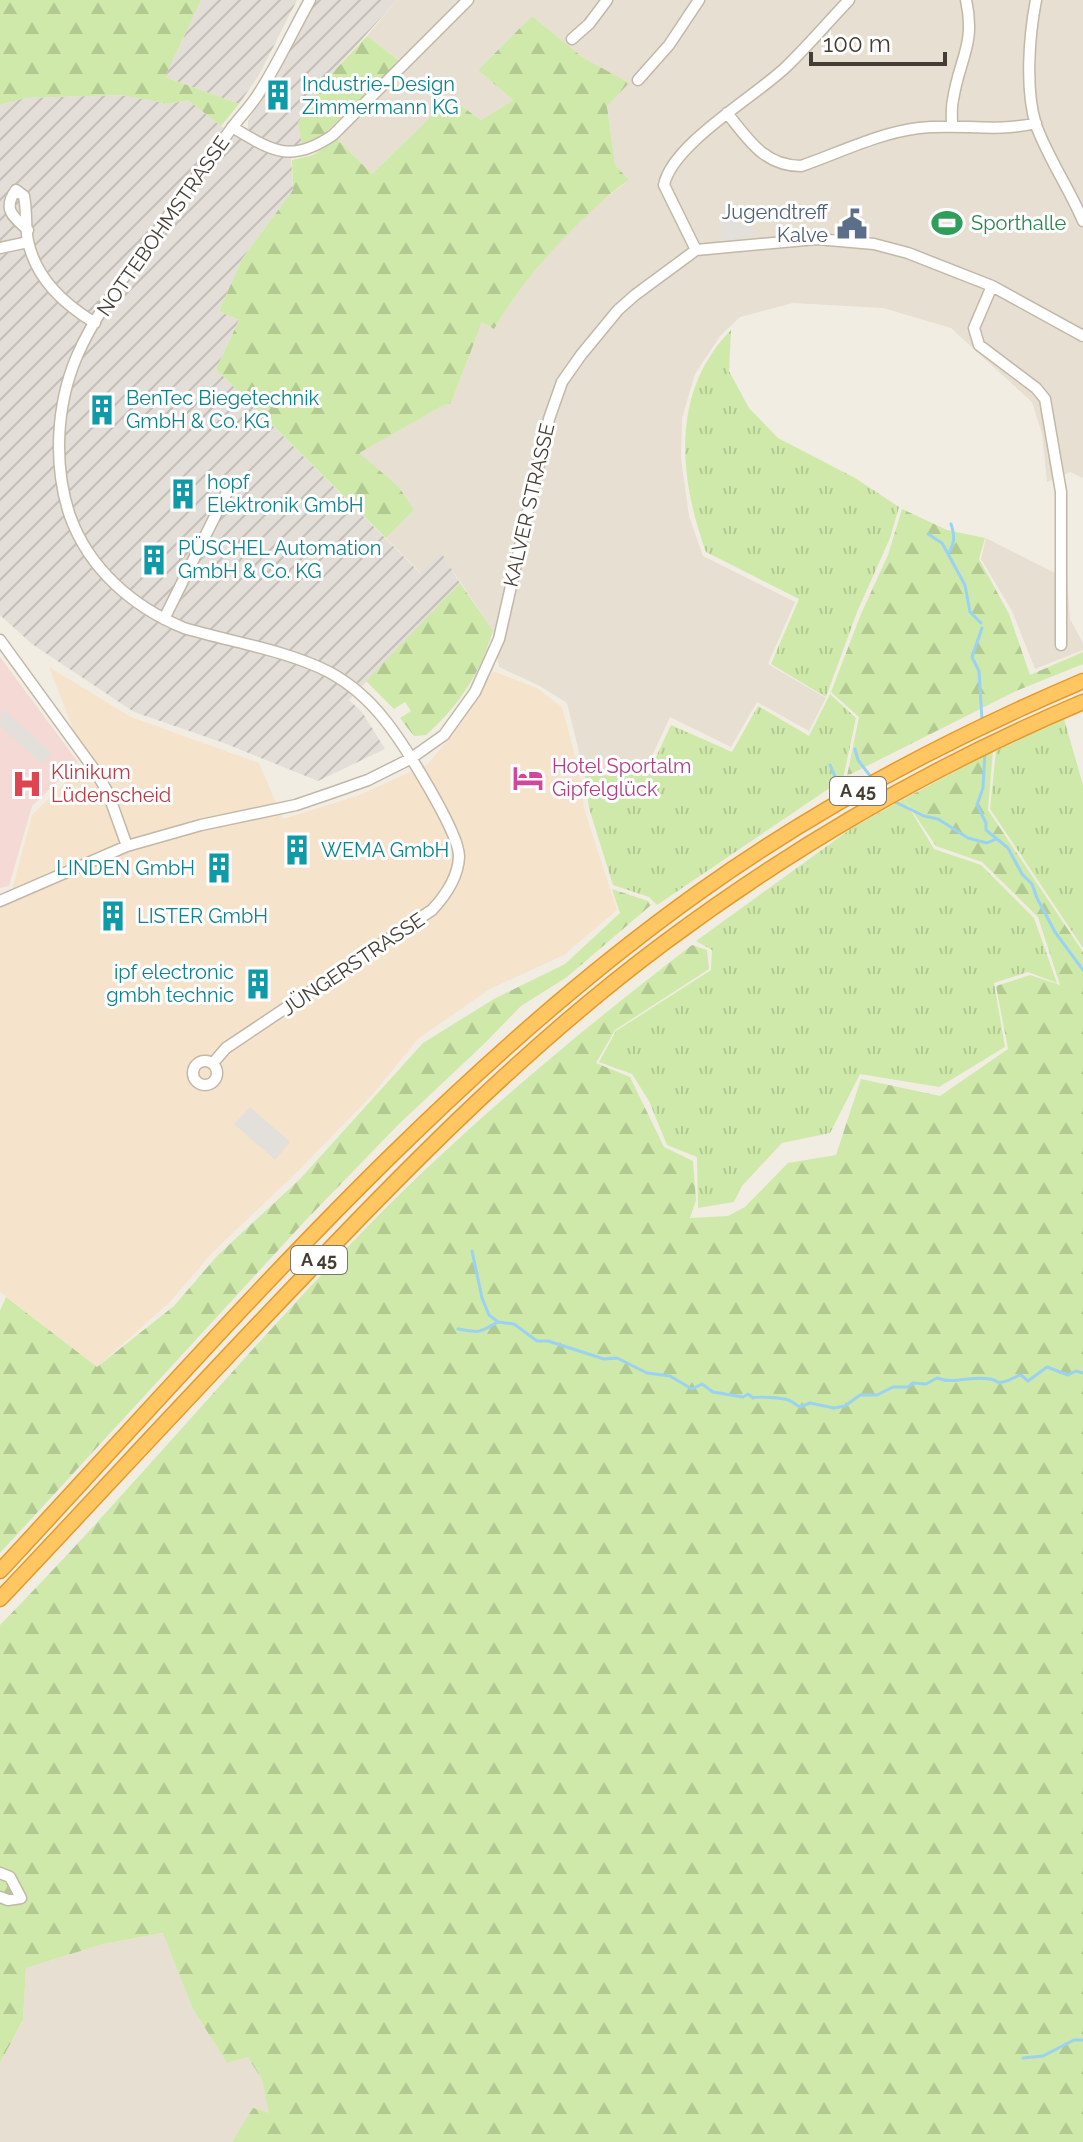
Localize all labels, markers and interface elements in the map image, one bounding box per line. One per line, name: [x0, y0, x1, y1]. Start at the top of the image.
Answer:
scale bar: [811, 16, 945, 66]
text: 100 m: [823, 29, 891, 58]
place label: Industrie-Design Zimmermann KG: [302, 72, 459, 119]
building icon: Industrie-Design Zimmermann KG: [261, 78, 295, 112]
street label: NOTTEBOHMSTRASSE: [92, 131, 234, 321]
place label: Jugendtreff Kalve: [722, 200, 828, 247]
sports icon: Sporthalle: [930, 206, 964, 240]
public building icon: Jugendtreff Kalve: [835, 207, 869, 241]
place label: Sporthalle: [971, 211, 1067, 235]
place label: BenTec Biegetechnik GmbH & Co. KG: [126, 386, 320, 433]
building icon: BenTec Biegetechnik GmbH & Co. KG: [85, 393, 119, 427]
street label: KALVER STRASSE: [499, 421, 559, 589]
place label: hopf Elektronik GmbH: [207, 470, 364, 517]
building icon: hopf Elektronik GmbH: [166, 477, 200, 511]
place label: PÜSCHEL Automation GmbH & Co. KG: [178, 536, 381, 583]
building icon: PÜSCHEL Automation GmbH & Co. KG: [137, 543, 171, 577]
place label: Hotel Sportalm Gipfelglück: [552, 754, 691, 801]
place label: Klinikum Lüdenscheid: [51, 760, 171, 807]
hotel icon: Hotel Sportalm Gipfelglück: [511, 761, 545, 795]
hospital icon: Klinikum Lüdenscheid: [10, 767, 44, 801]
road number: A 45: [830, 777, 886, 805]
building icon: WEMA GmbH: [280, 833, 314, 867]
place label: WEMA GmbH: [321, 838, 449, 862]
building icon: LINDEN GmbH: [202, 851, 236, 885]
place label: LINDEN GmbH: [56, 856, 195, 880]
building icon: LISTER GmbH: [96, 899, 130, 933]
place label: LISTER GmbH: [137, 904, 268, 928]
street label: JÜNGERSTRASSE: [277, 907, 429, 1021]
place label: ipf electronic gmbh technic: [106, 960, 234, 1007]
building icon: ipf electronic gmbh technic: [241, 967, 275, 1001]
road number: A 45: [291, 1246, 347, 1274]

